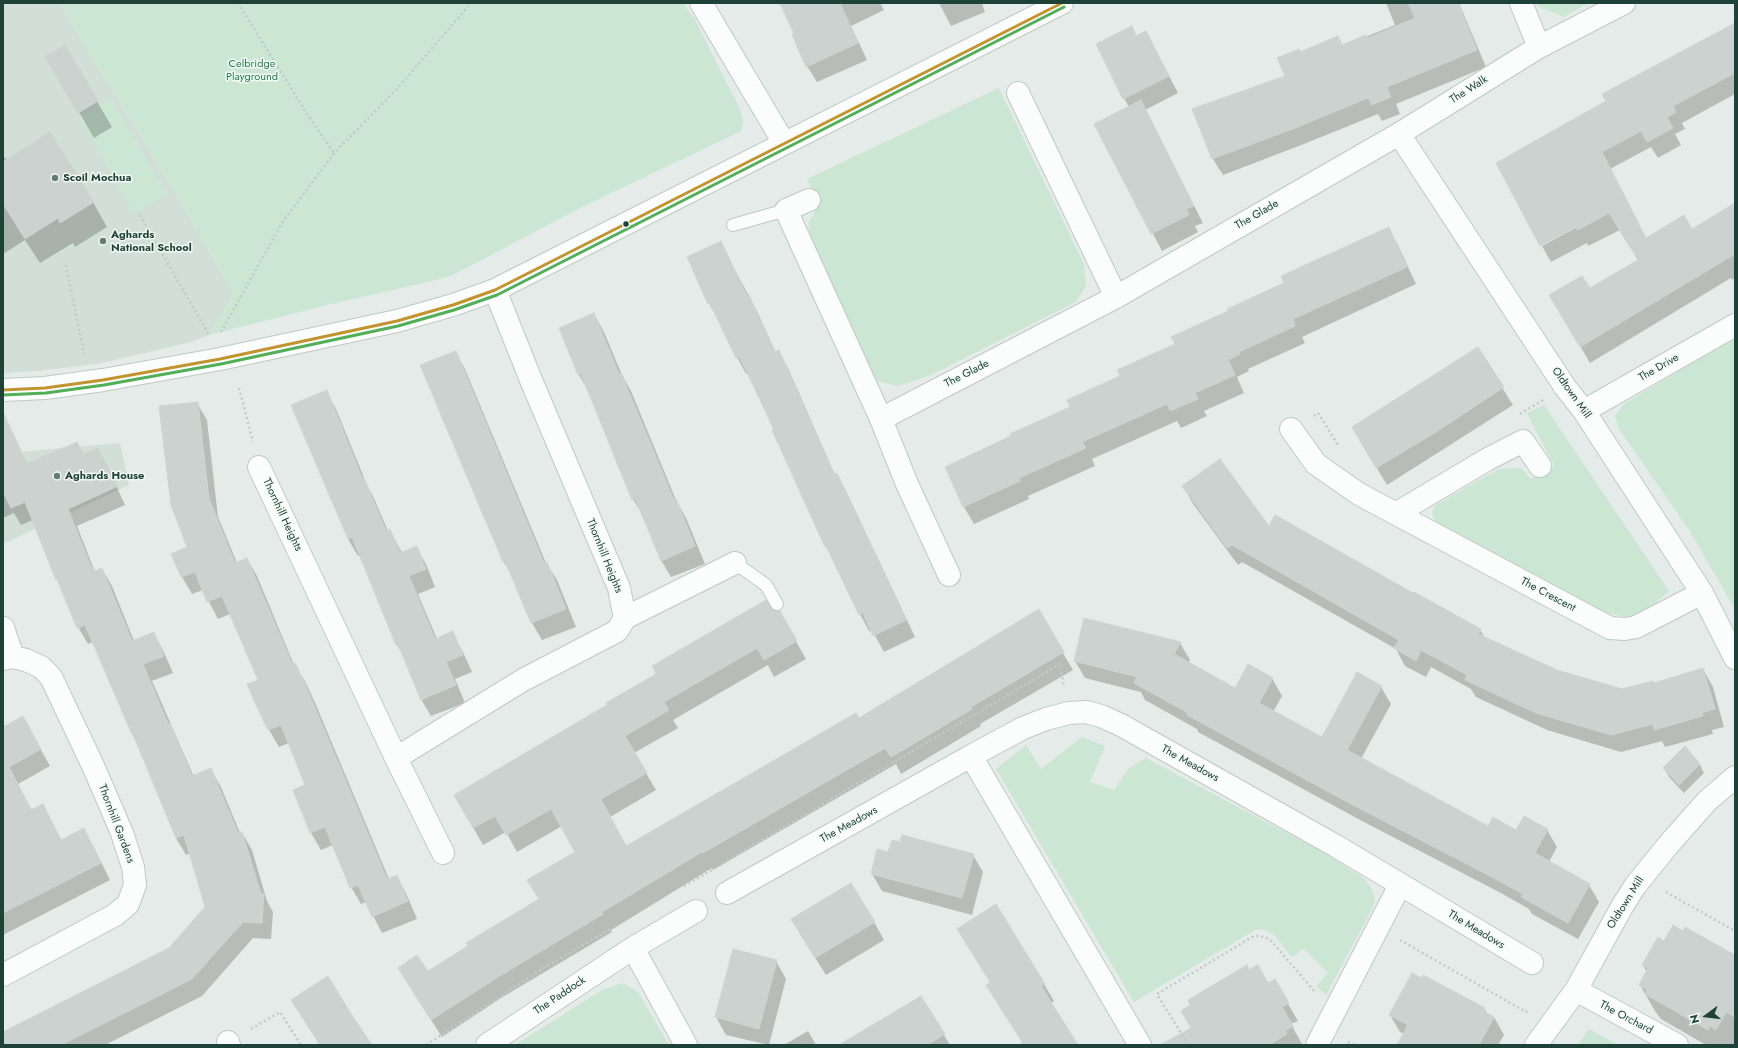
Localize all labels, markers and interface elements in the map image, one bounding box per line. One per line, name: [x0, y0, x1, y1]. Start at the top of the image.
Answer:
park label: Celbridge Playground: [226, 57, 278, 83]
street label: The Walk: [1448, 73, 1490, 107]
place label: Scoil Mochua: [63, 171, 131, 185]
marker: Scoil Mochua: [50, 173, 60, 183]
street label: The Glade: [1233, 197, 1281, 233]
unlabelled marker: [621, 219, 631, 229]
place label: Aghards National School: [111, 228, 192, 254]
marker: Aghards National School: [98, 236, 108, 246]
street label: The Drive: [1637, 351, 1681, 385]
street label: The Glade: [943, 357, 991, 391]
street label: Oldtown Mill: [1549, 365, 1593, 421]
place label: Aghards House: [65, 469, 144, 483]
marker: Aghards House: [52, 471, 62, 481]
street label: Thornhill Heights: [259, 476, 305, 554]
street label: Thornhill Heights: [583, 517, 625, 595]
street label: The Crescent: [1518, 575, 1578, 615]
street label: The Meadows: [1159, 743, 1221, 785]
street label: Thornhill Gardens: [95, 783, 137, 865]
street label: The Meadows: [818, 804, 880, 846]
street label: Oldtown Mill: [1605, 874, 1647, 932]
street label: The Meadows: [1445, 908, 1507, 952]
street label: The Paddock: [532, 974, 588, 1018]
north arrow: [1686, 996, 1726, 1036]
street label: The Orchard: [1597, 998, 1655, 1038]
text: N: [1686, 1013, 1703, 1025]

